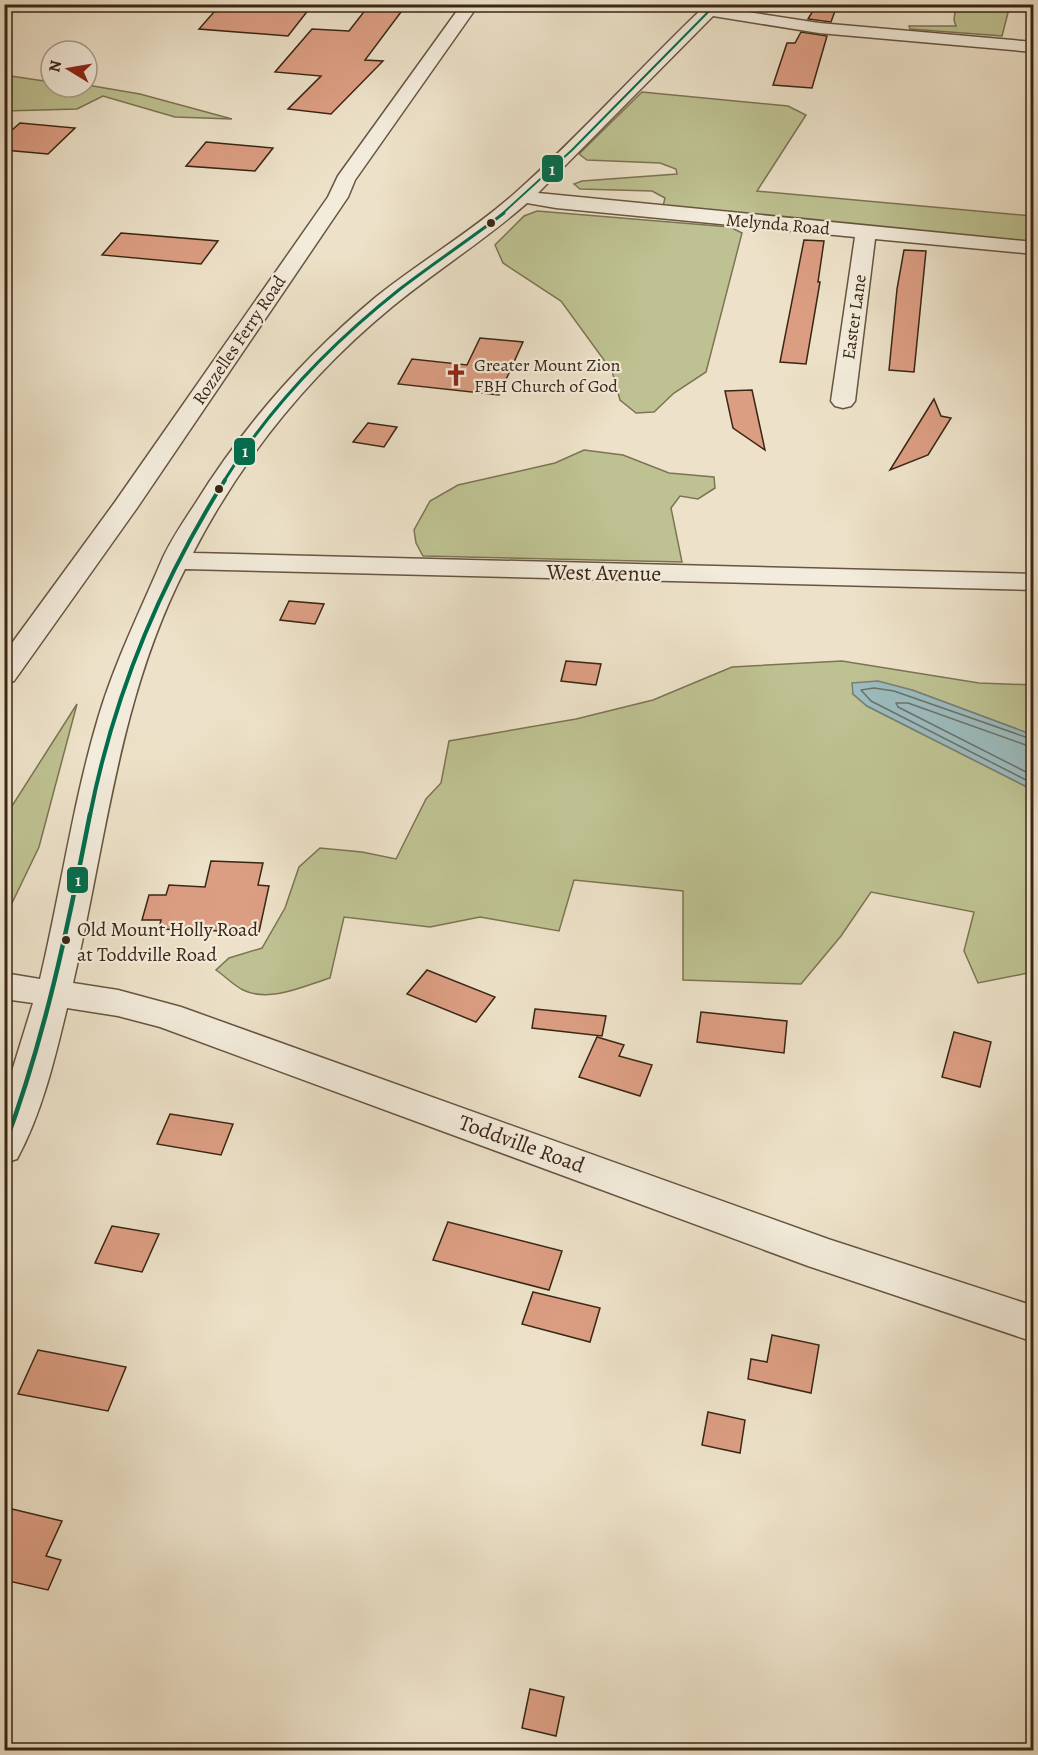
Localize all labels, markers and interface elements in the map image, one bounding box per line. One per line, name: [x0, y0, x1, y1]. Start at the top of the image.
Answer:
north arrow: [39, 39, 99, 99]
text: N: [43, 58, 67, 74]
line badge: 1: [541, 154, 564, 183]
text: 1: [549, 159, 555, 181]
street label: Melynda Road: [725, 207, 831, 241]
unlabelled marker: [485, 217, 497, 229]
street label: Rozzelles Ferry Road: [187, 270, 291, 409]
street label: Easter Lane: [836, 273, 872, 361]
place label: Greater Mount Zion FBH Church of God: [474, 353, 620, 398]
church icon: Greater Mount Zion FBH Church of God: [443, 362, 469, 388]
line badge: 1: [233, 437, 256, 466]
text: 1: [242, 441, 248, 463]
unlabelled marker: [213, 483, 225, 495]
street label: West Avenue: [545, 557, 662, 589]
line badge: 1: [66, 866, 89, 894]
text: 1: [75, 870, 81, 892]
place label: Old Mount Holly Road at Toddville Road: [77, 916, 258, 968]
marker: Old Mount Holly Road at Toddville Road: [60, 934, 72, 946]
street label: Toddville Road: [454, 1107, 589, 1181]

